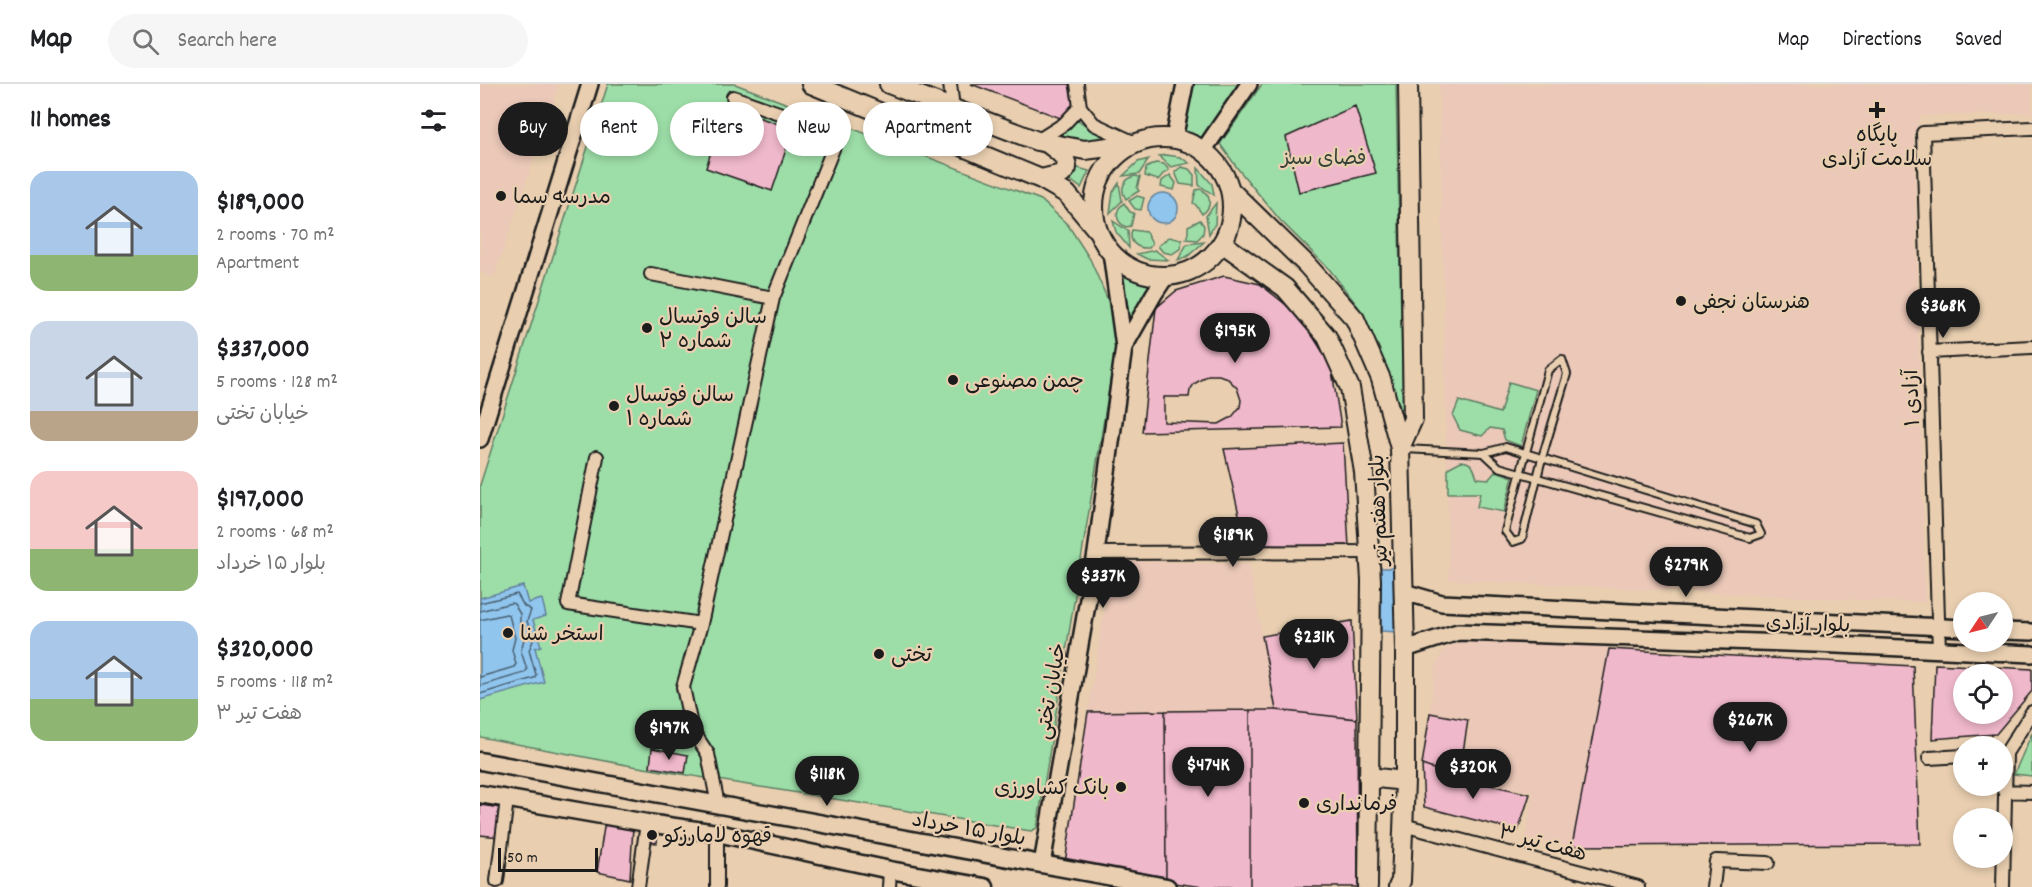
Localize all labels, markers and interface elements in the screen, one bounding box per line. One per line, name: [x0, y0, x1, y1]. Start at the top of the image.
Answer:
search box: [108, 14, 528, 68]
text: Map: [30, 21, 72, 61]
icon: search: [129, 25, 162, 58]
text: Search here: [177, 26, 277, 57]
text: Map: [1778, 26, 1809, 56]
text: Directions: [1842, 26, 1922, 56]
text: Saved: [1955, 26, 2002, 56]
marker: پایگاه سلامت آزادی: [1868, 101, 1886, 119]
text: 11 homes: [30, 102, 111, 139]
chip: Buy: [498, 102, 568, 156]
chip: Rent: [580, 102, 658, 156]
chip: Filters: [670, 102, 764, 156]
chip: New: [776, 102, 851, 156]
chip: Apartment: [863, 102, 993, 156]
icon: filters: [417, 104, 450, 137]
place label: پایگاه سلامت آزادی: [1822, 122, 1932, 176]
park label: فضای سبز: [1279, 145, 1367, 175]
place label: مدرسه سما: [513, 184, 611, 214]
text: $189,000: [216, 185, 305, 222]
marker: مدرسه سما: [494, 189, 508, 203]
icon: home: [78, 195, 150, 267]
text: 2 rooms · 70 m²: [216, 222, 335, 250]
text: Apartment: [216, 250, 299, 278]
pin: $368K: [1901, 288, 1985, 339]
place label: هنرستان نجفی: [1693, 289, 1810, 319]
text: $368K: [1920, 293, 1966, 321]
marker: هنرستان نجفی: [1674, 294, 1688, 308]
place label: سالن فوتسال شماره ۲: [659, 304, 767, 358]
pin: $195K: [1193, 313, 1277, 364]
text: $195K: [1214, 318, 1256, 346]
marker: سالن فوتسال شماره ۲: [640, 321, 654, 335]
text: $337,000: [216, 332, 310, 369]
icon: home: [78, 345, 150, 417]
place label: چمن مصنوعی: [965, 368, 1084, 398]
street label: آزادی ۱: [1898, 368, 1930, 427]
text: 5 rooms · 128 m²: [216, 369, 338, 397]
marker: چمن مصنوعی: [946, 373, 960, 387]
place label: سالن فوتسال شماره ۱: [626, 382, 734, 436]
marker: سالن فوتسال شماره ۱: [607, 399, 621, 413]
text: خیابان تختی: [216, 401, 309, 429]
street label: بلوار هفتم تیر: [1364, 454, 1398, 568]
text: $197,000: [216, 482, 304, 519]
icon: home: [78, 495, 150, 567]
pin: $189K: [1191, 517, 1275, 568]
text: 2 rooms · 68 m²: [216, 519, 334, 547]
text: $189K: [1213, 522, 1253, 550]
pin: $279K: [1644, 547, 1728, 598]
text: بلوار ۱۵ خرداد: [216, 551, 326, 579]
text: $279K: [1664, 552, 1708, 580]
pin: $337K: [1061, 558, 1145, 609]
text: $337K: [1081, 563, 1125, 591]
north arrow: [1953, 592, 2013, 652]
map controls: [1953, 592, 2013, 868]
street label: بلوار آزادی: [1765, 610, 1851, 642]
pin: $231K: [1272, 619, 1356, 670]
place label: استخر شنا: [520, 621, 604, 651]
text: $231K: [1293, 624, 1335, 652]
marker: استخر شنا: [501, 626, 515, 640]
text: $320,000: [216, 632, 314, 669]
street label: خیابان تختی: [1030, 641, 1076, 742]
place label: تختی: [891, 642, 933, 672]
icon: home: [78, 645, 150, 717]
marker: تختی: [872, 647, 886, 661]
button: locate: [1953, 664, 2013, 724]
text: 5 rooms · 118 m²: [216, 669, 333, 697]
text: هفت تیر ۳: [216, 701, 302, 729]
pin: $267K: [1708, 702, 1792, 753]
text: $267K: [1727, 707, 1773, 735]
pin: $197K: [627, 710, 711, 761]
text: $197K: [649, 715, 689, 743]
button: +: [1953, 736, 2013, 796]
pin: $474K: [1166, 747, 1250, 798]
pin: $320K: [1431, 749, 1515, 800]
text: $474K: [1186, 752, 1230, 780]
text: $320K: [1449, 754, 1497, 782]
pin: $118K: [785, 756, 869, 807]
text: $118K: [809, 761, 845, 789]
place label: بانک کشاورزی: [994, 775, 1109, 805]
marker: بانک کشاورزی: [1114, 780, 1128, 794]
place label: فرمانداری: [1316, 791, 1398, 821]
marker: فرمانداری: [1297, 796, 1311, 810]
street label: بلوار ۱۵ خرداد: [909, 806, 1028, 856]
button: −: [1953, 808, 2013, 868]
street label: هفت تیر ۳: [1495, 819, 1590, 871]
place label: قهوه لامارزکو: [662, 823, 772, 853]
marker: قهوه لامارزکو: [645, 828, 659, 842]
scale bar: [498, 845, 598, 872]
text: 50 m: [507, 847, 538, 870]

